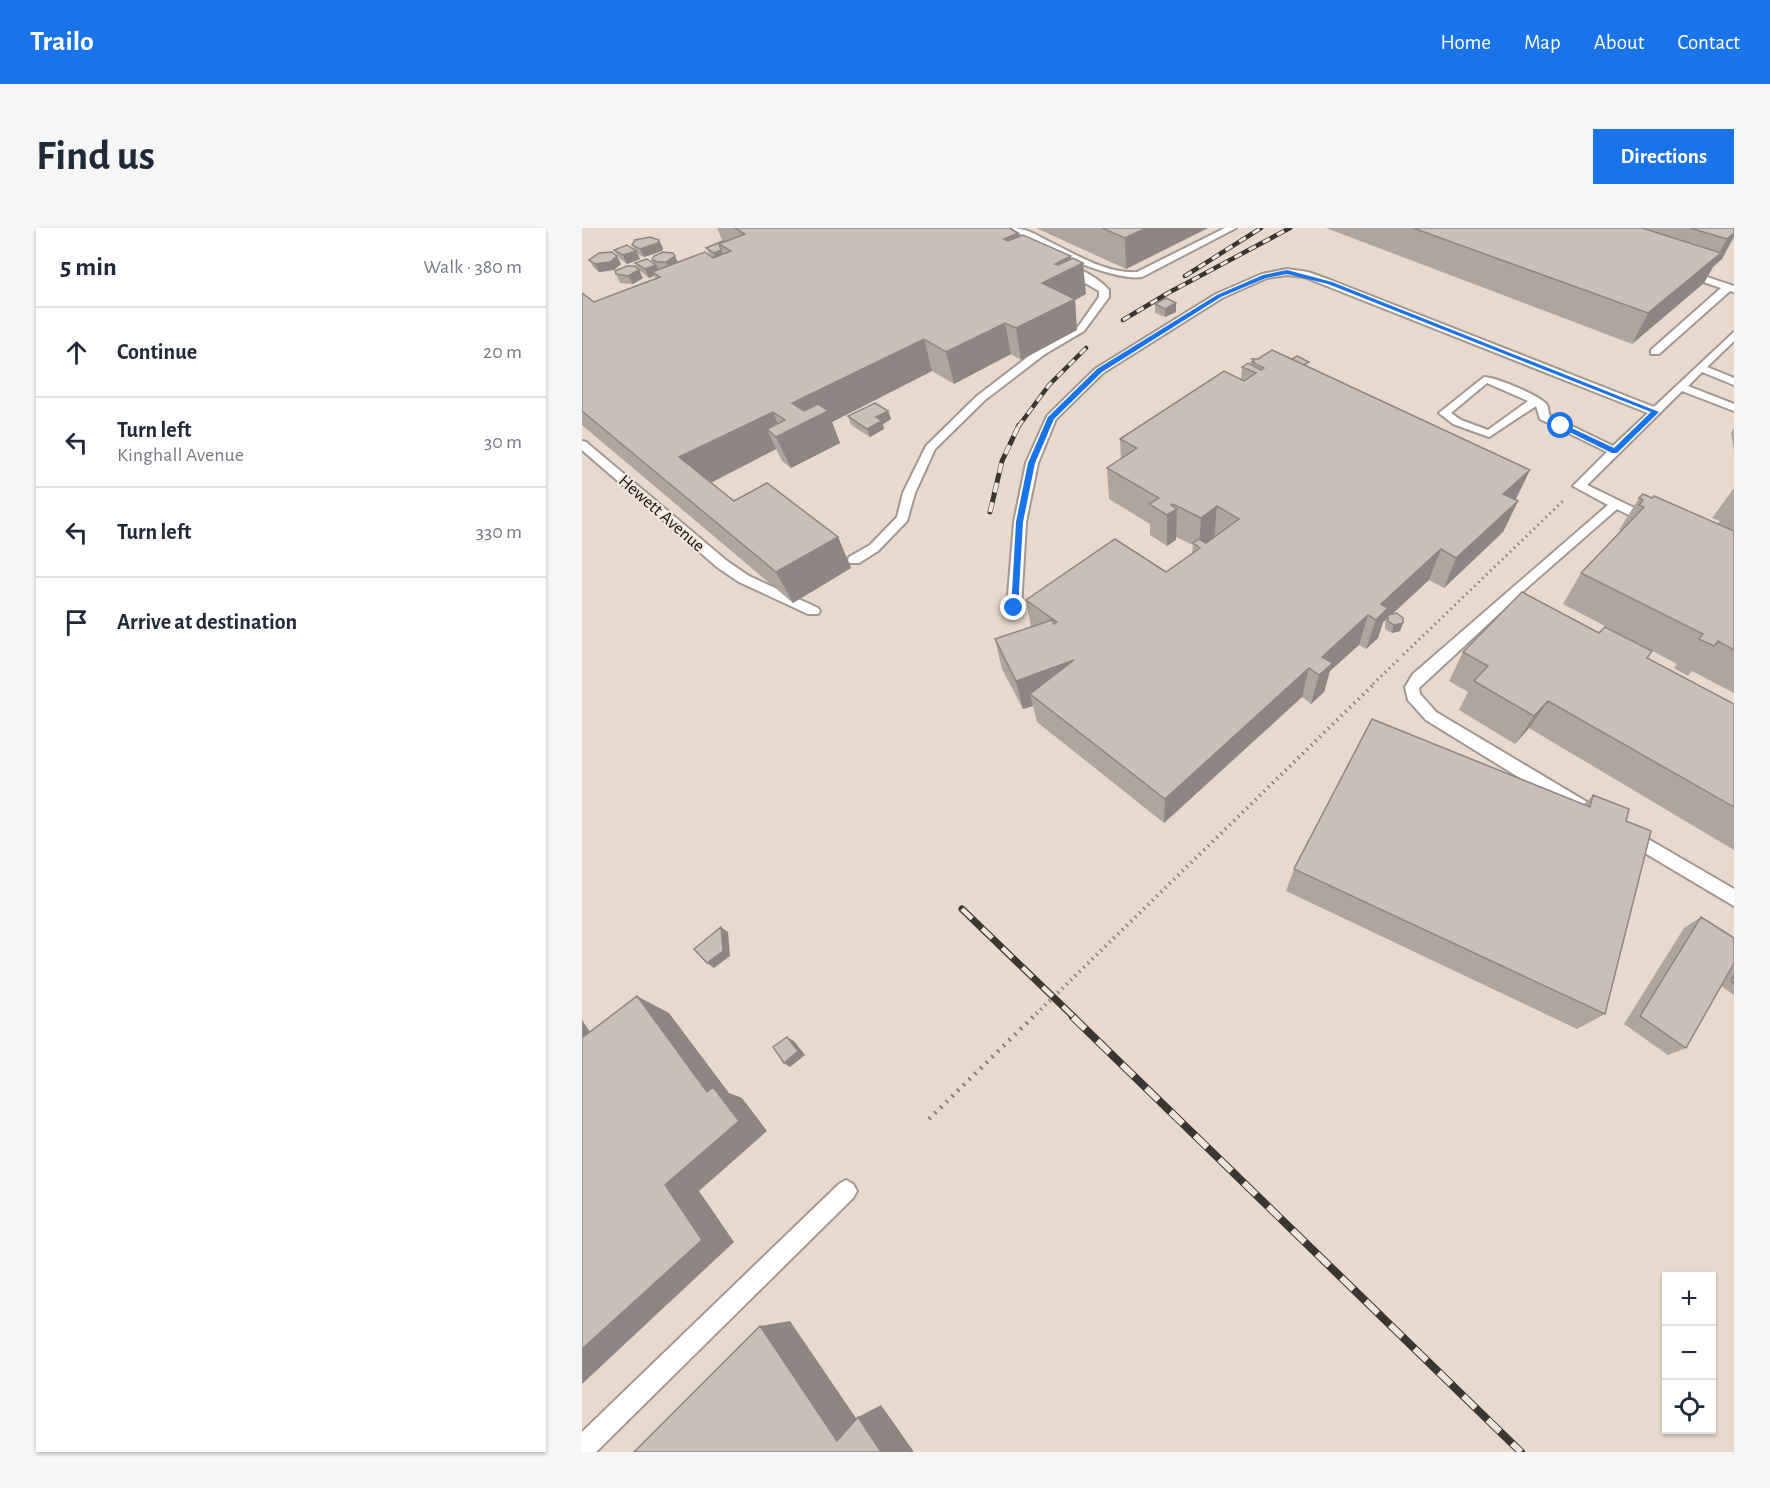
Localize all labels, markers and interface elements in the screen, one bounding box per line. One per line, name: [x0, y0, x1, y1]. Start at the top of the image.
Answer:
text: Trailo: [30, 28, 94, 56]
text: Home: [1440, 32, 1491, 53]
text: Map: [1524, 32, 1561, 53]
text: About: [1594, 32, 1644, 53]
text: Contact: [1677, 32, 1740, 53]
button: Directions: [1593, 129, 1734, 184]
text: Find us: [36, 135, 155, 177]
text: 5 min: [60, 254, 117, 280]
text: Walk · 380 m: [423, 257, 522, 277]
icon: ahead: [60, 336, 93, 369]
text: Continue: [117, 341, 197, 363]
text: 20 m: [483, 342, 522, 362]
route start: [1547, 412, 1573, 438]
text: Turn left: [117, 419, 191, 441]
icon: left: [60, 426, 93, 459]
text: 30 m: [484, 432, 522, 452]
text: Kinghall Avenue: [117, 445, 244, 465]
street label: Hewett Avenue: [615, 472, 708, 556]
icon: left: [60, 516, 93, 549]
text: Turn left: [117, 521, 191, 543]
text: 330 m: [476, 522, 522, 542]
route end: [1000, 594, 1026, 620]
icon: arrive: [60, 606, 93, 639]
text: Arrive at destination: [117, 611, 297, 633]
map controls: [1662, 1272, 1716, 1434]
button: +: [1662, 1272, 1716, 1326]
button: −: [1662, 1326, 1716, 1380]
button: locate: [1662, 1380, 1716, 1434]

